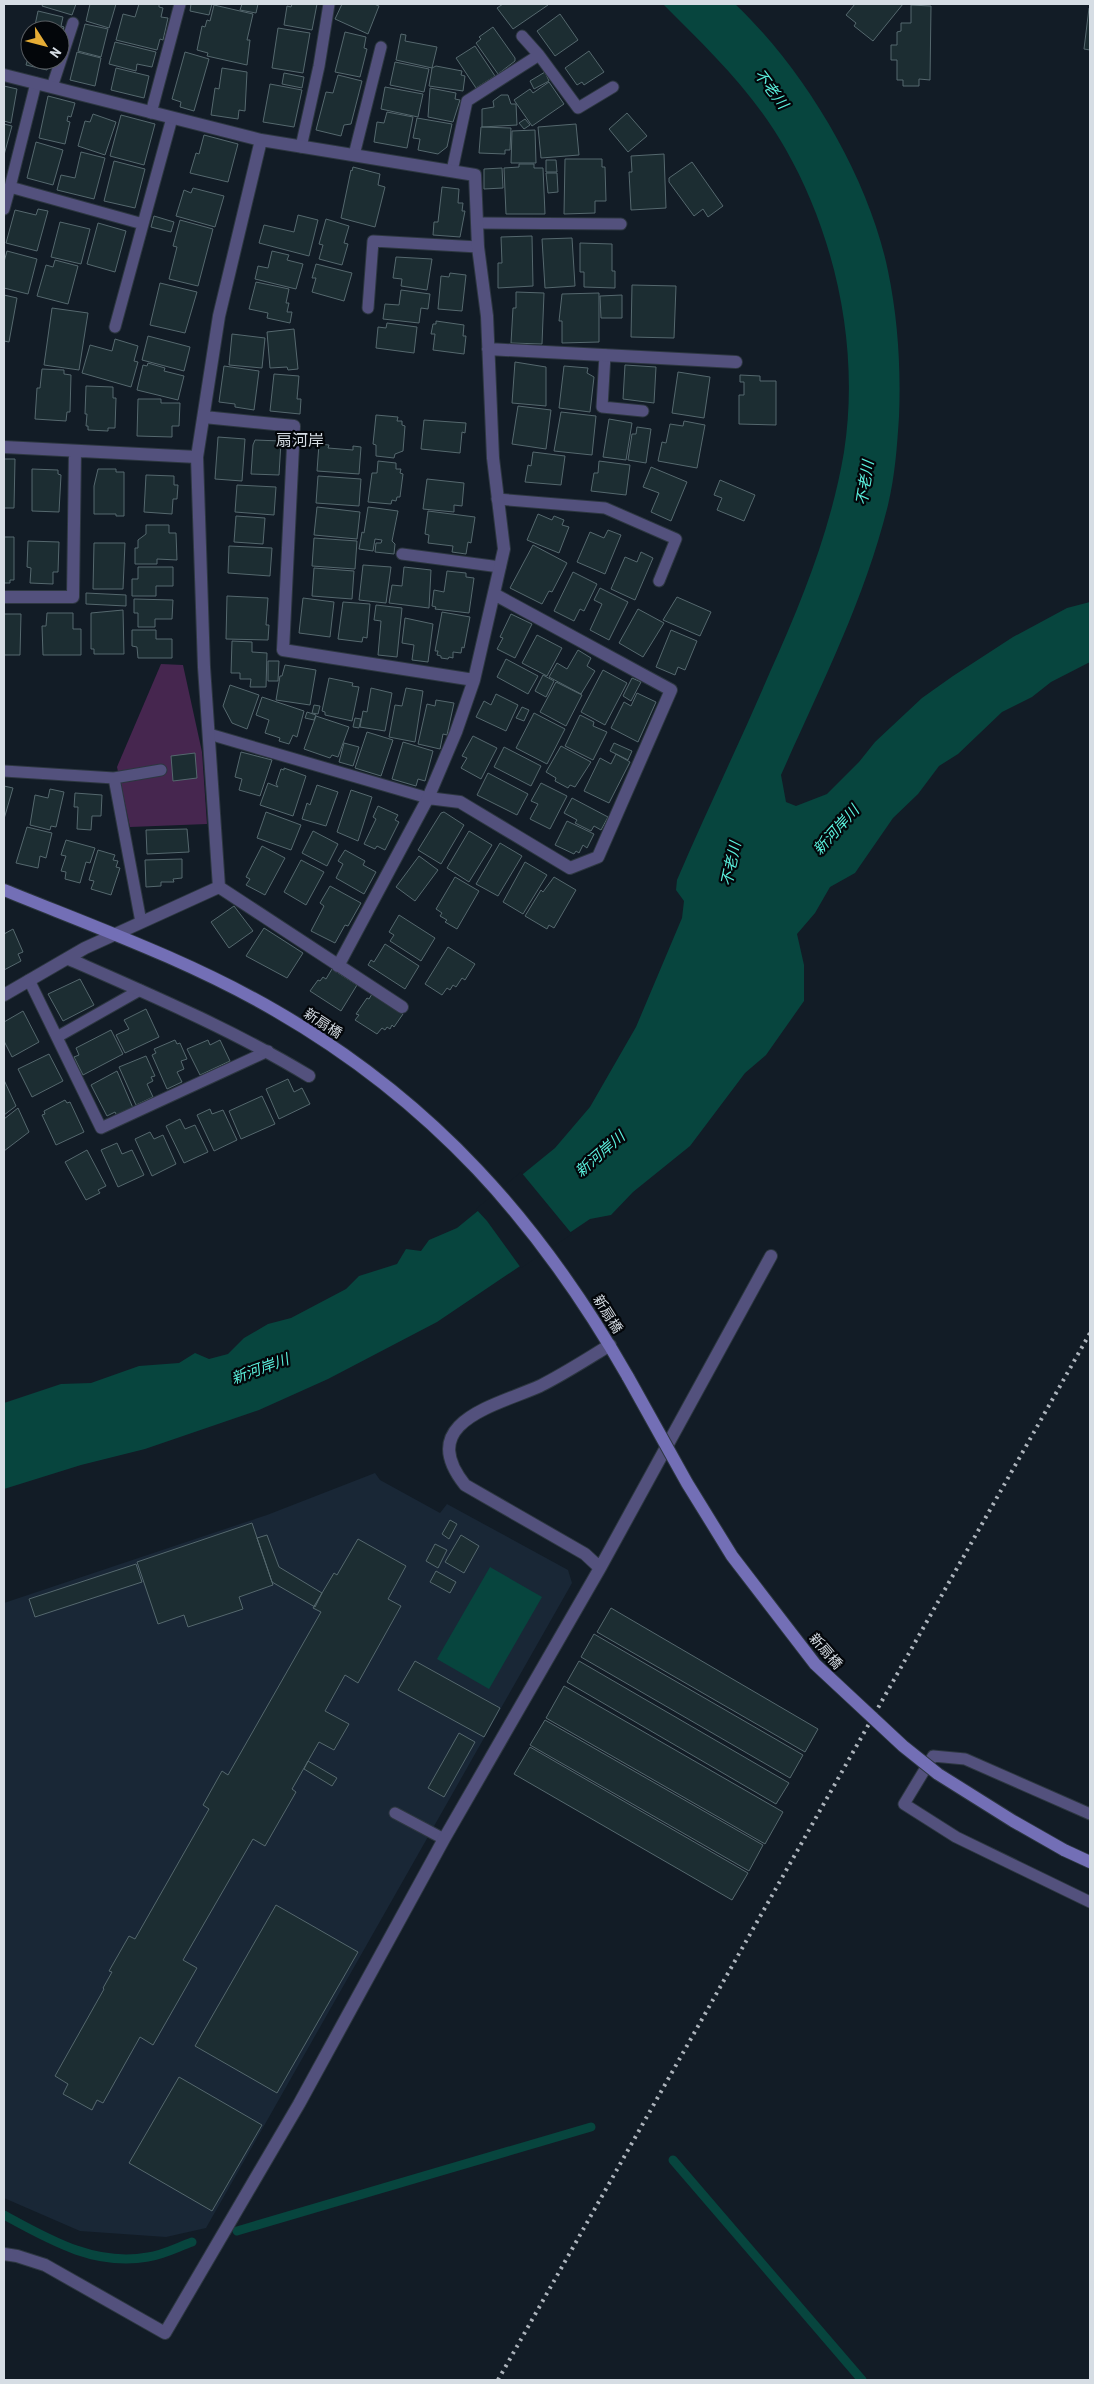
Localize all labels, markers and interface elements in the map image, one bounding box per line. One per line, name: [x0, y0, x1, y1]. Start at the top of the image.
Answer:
north arrow: [20, 20, 70, 70]
text: N: [47, 44, 65, 61]
water label: 不老川: [750, 66, 793, 114]
district label: 扇河岸: [276, 431, 324, 450]
water label: 不老川: [853, 457, 878, 507]
water label: 新河岸川: [809, 800, 864, 858]
water label: 不老川: [718, 838, 745, 888]
street label: 新扇橋: [301, 1005, 345, 1041]
water label: 新河岸川: [571, 1126, 630, 1180]
street label: 新扇橋: [590, 1292, 626, 1336]
water label: 新河岸川: [229, 1350, 293, 1388]
street label: 新扇橋: [806, 1630, 846, 1672]

